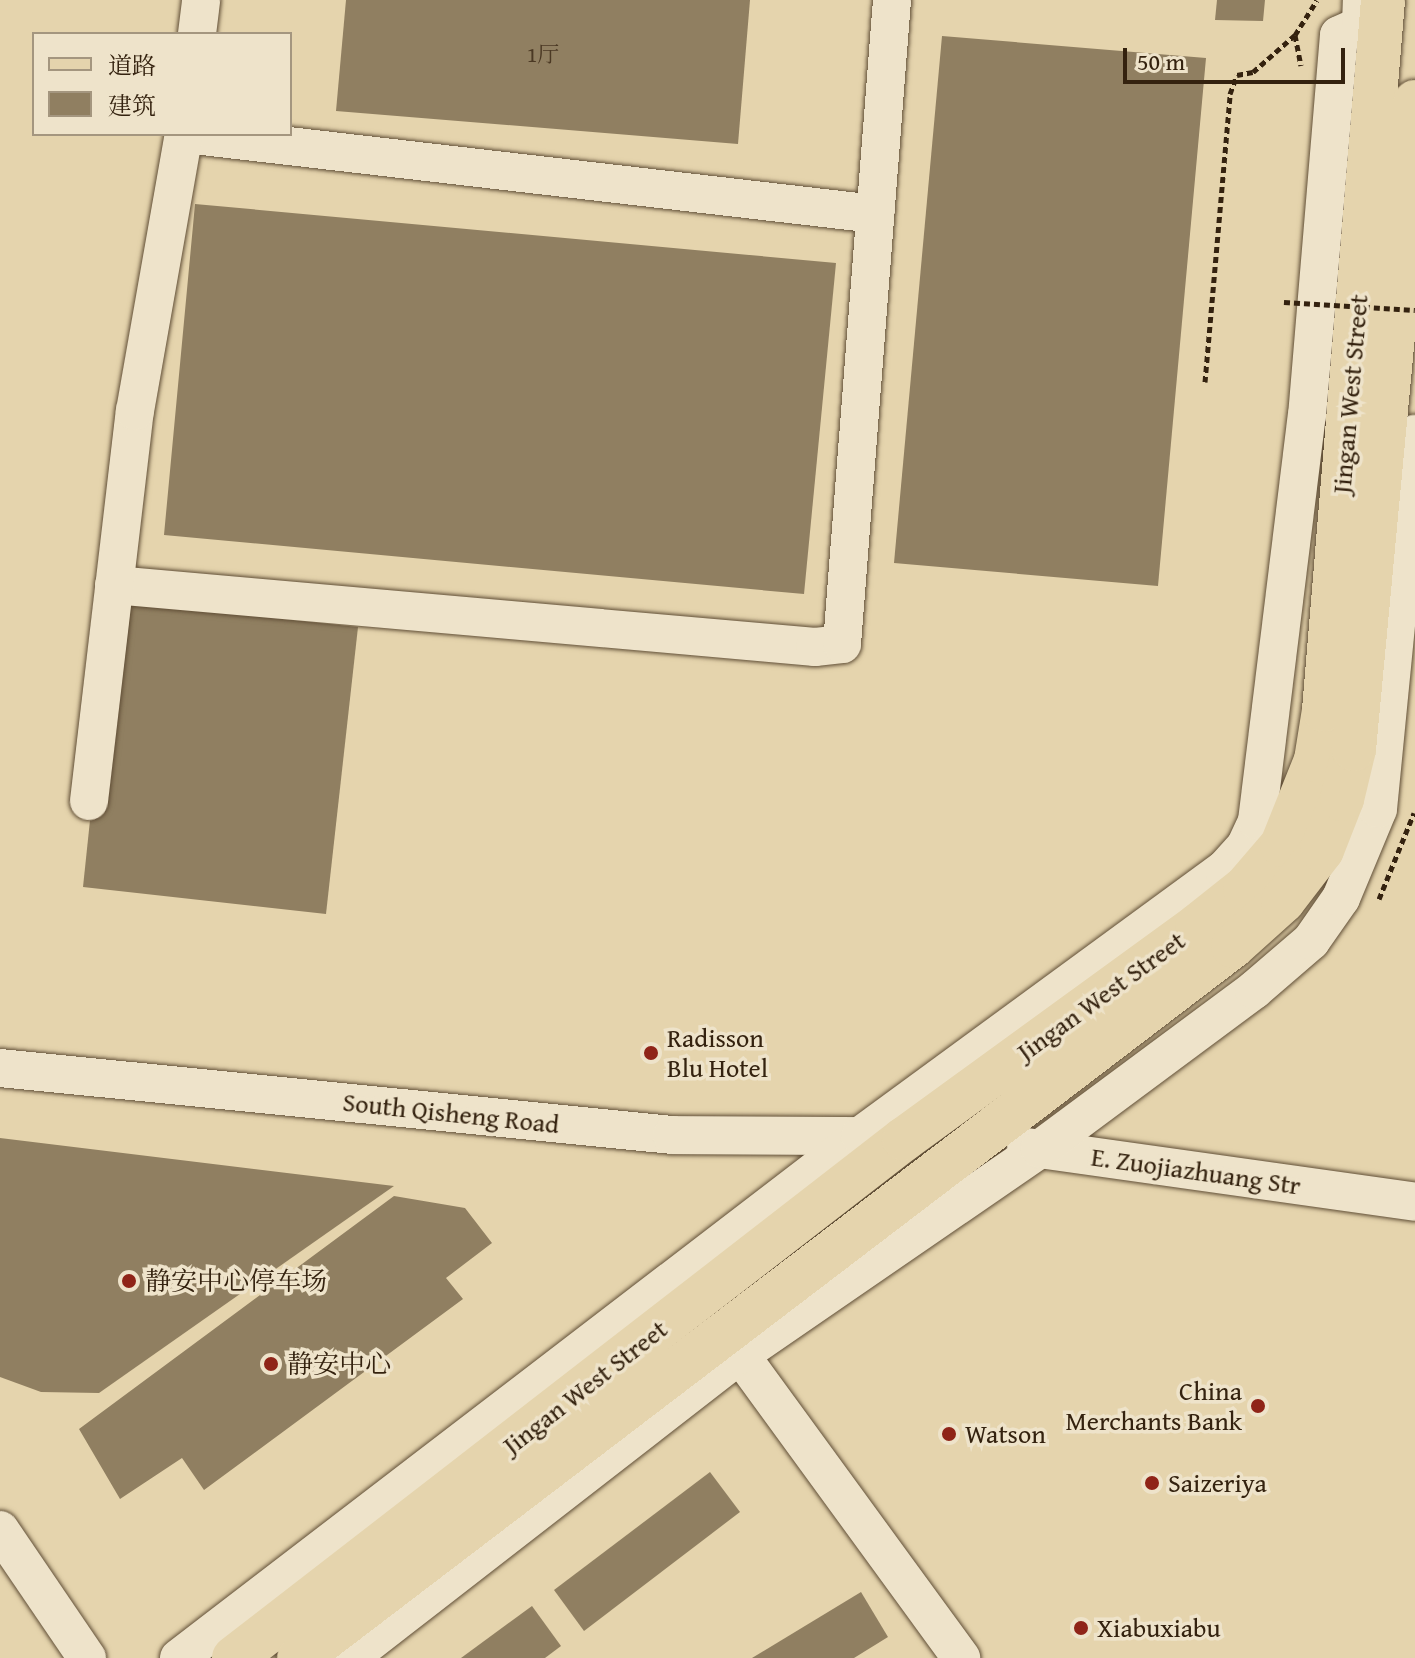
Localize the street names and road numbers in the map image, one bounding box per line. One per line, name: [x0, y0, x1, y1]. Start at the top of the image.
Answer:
street label: Jingan West Street: [1326, 293, 1374, 495]
street label: Jingan West Street: [1011, 925, 1191, 1067]
street label: South Qisheng Road: [341, 1086, 561, 1140]
street label: E. Zuojiazhuang Str: [1089, 1141, 1303, 1201]
street label: Jingan West Street: [497, 1313, 673, 1461]

